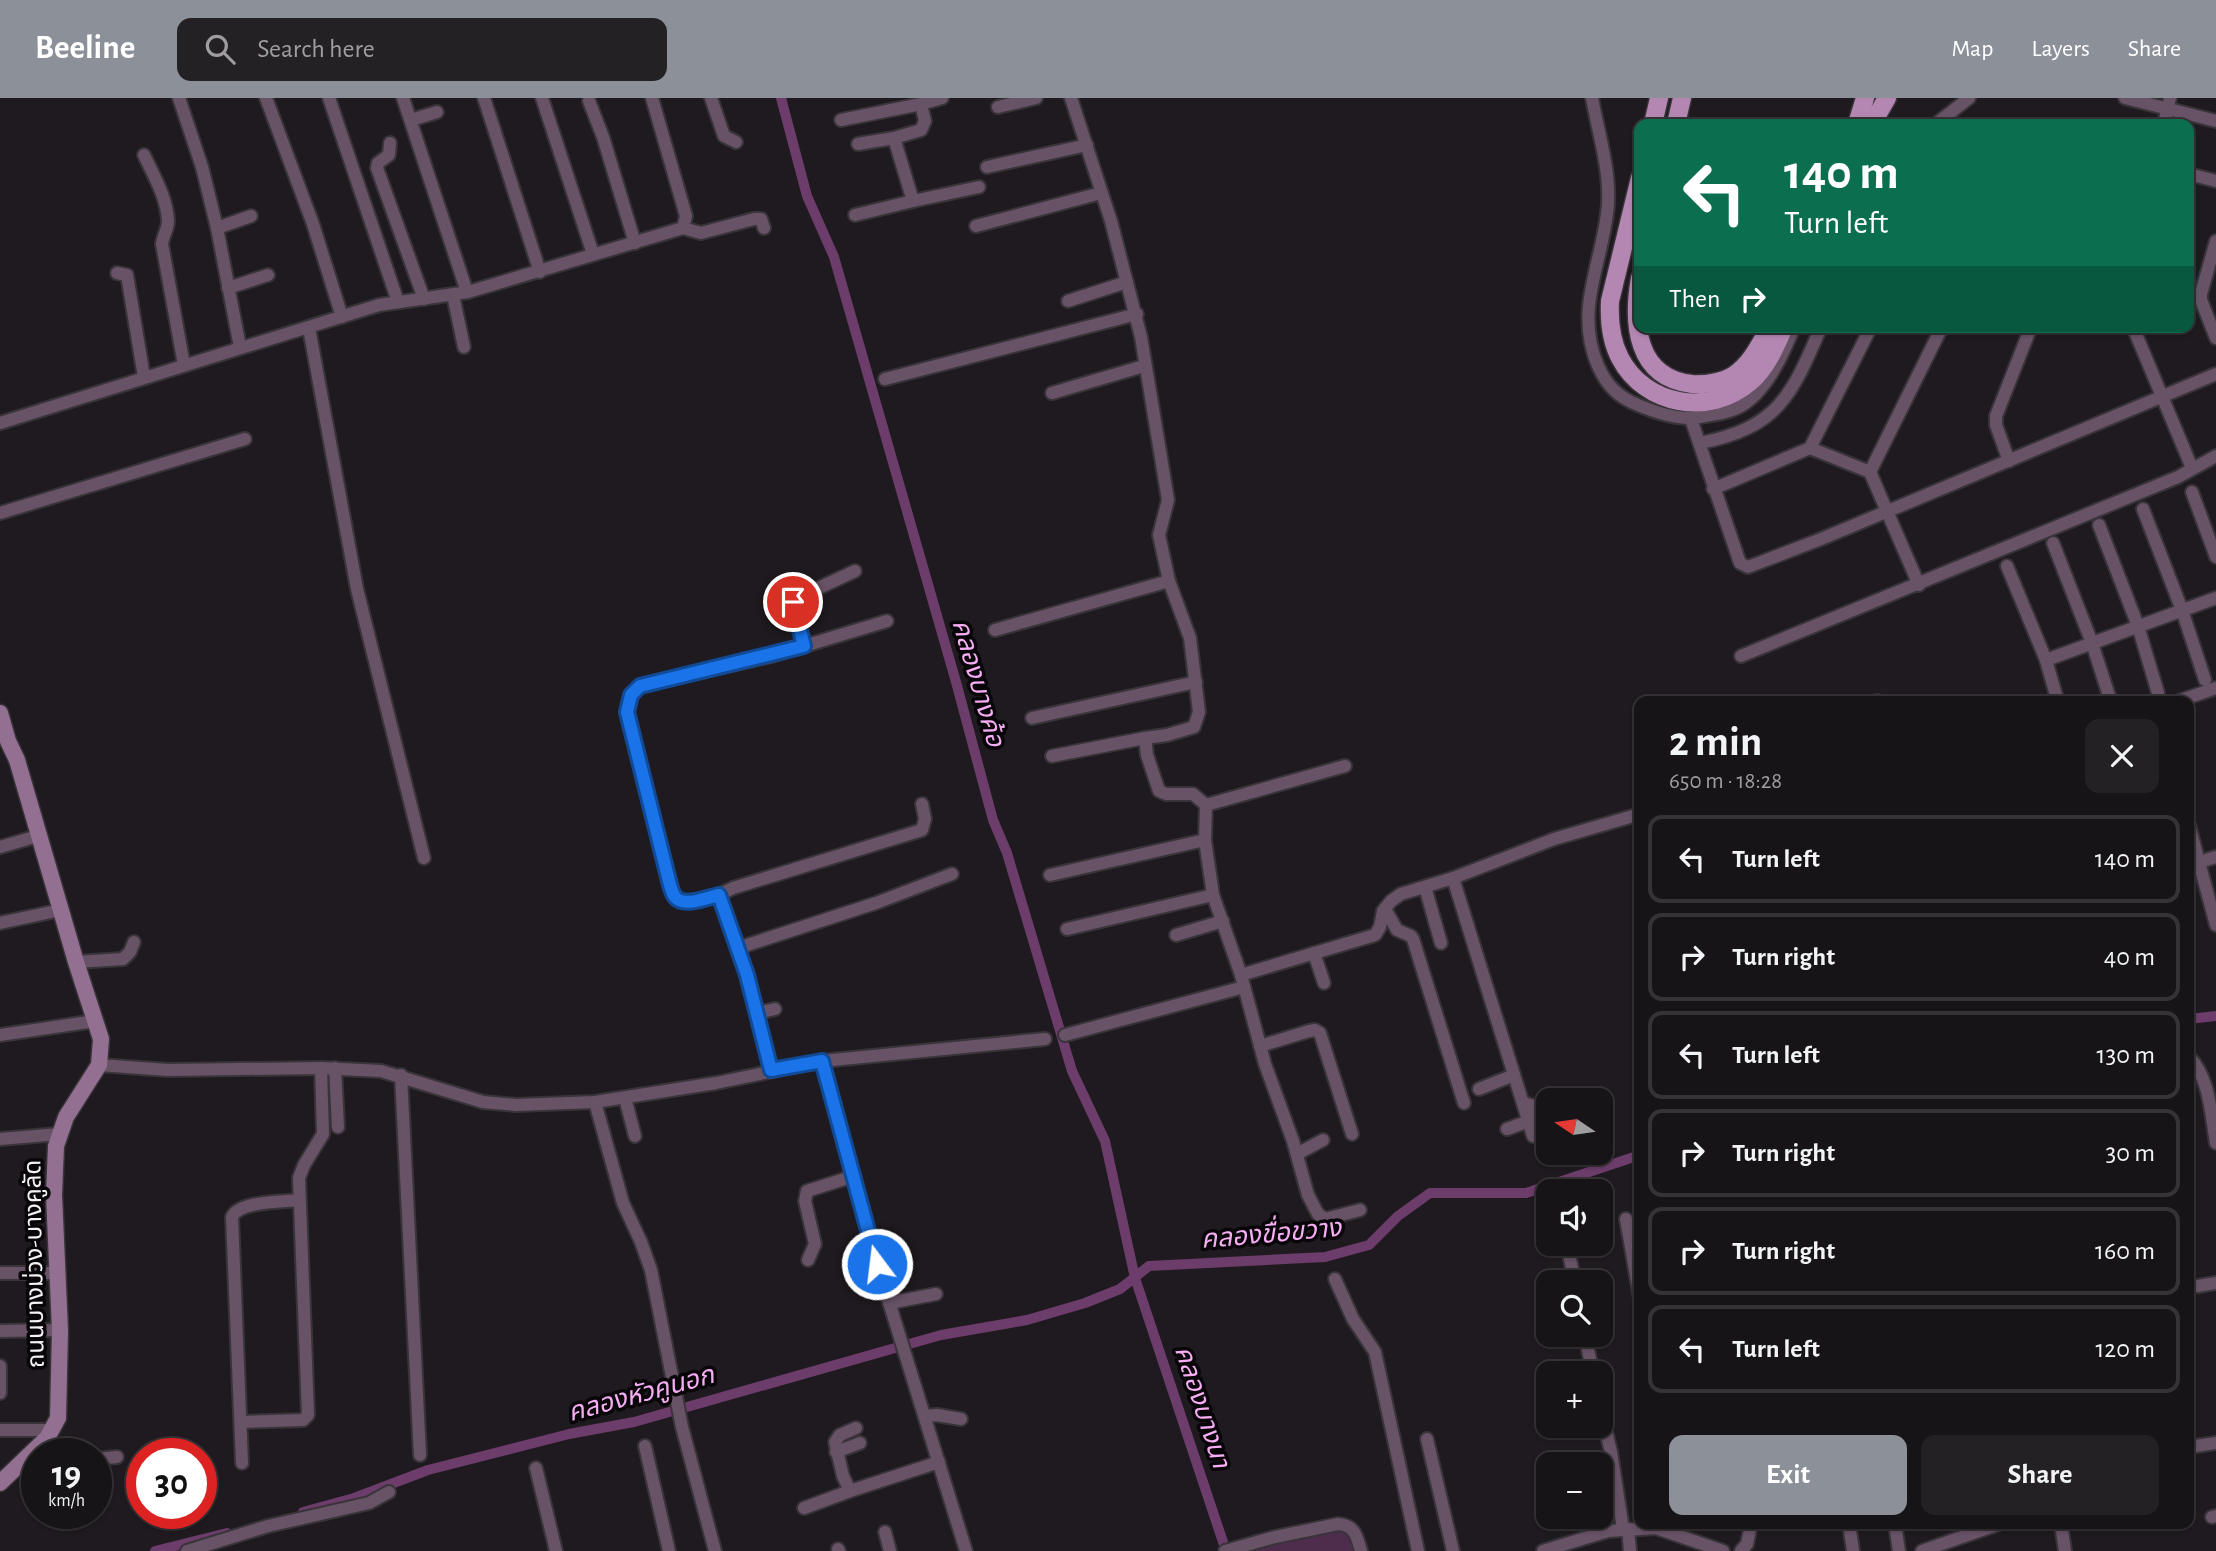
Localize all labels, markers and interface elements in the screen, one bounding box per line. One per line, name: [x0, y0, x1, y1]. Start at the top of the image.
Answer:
search box: [177, 18, 667, 81]
icon: search: [201, 30, 239, 68]
text: Beeline: [35, 32, 135, 65]
text: Search here: [257, 36, 375, 62]
text: Map: [1951, 37, 1993, 61]
text: Layers: [2031, 37, 2090, 61]
text: Share: [2128, 37, 2181, 61]
icon: left: [1669, 147, 1760, 238]
text: 140 m: [1784, 149, 1899, 198]
text: Turn left: [1784, 207, 1888, 239]
icon: right: [1734, 280, 1772, 318]
text: Then: [1669, 286, 1720, 312]
pin: [763, 572, 823, 632]
icon: arrive: [774, 583, 812, 621]
water label: คลองบางค้อ: [947, 616, 1010, 750]
button: close: [2085, 719, 2159, 793]
text: 2 min: [1669, 721, 1762, 763]
text: 650 m · 18:28: [1669, 770, 1782, 793]
icon: left: [1673, 840, 1711, 878]
text: Turn left: [1732, 846, 1820, 872]
text: 140 m: [2095, 846, 2155, 872]
icon: right: [1673, 938, 1711, 976]
text: Turn right: [1732, 944, 1835, 970]
text: 40 m: [2104, 944, 2155, 970]
icon: left: [1673, 1036, 1711, 1074]
text: Turn left: [1732, 1042, 1820, 1068]
text: 130 m: [2097, 1042, 2155, 1068]
north arrow: [1536, 1088, 1614, 1166]
map controls: [1536, 1088, 1613, 1529]
icon: right: [1673, 1134, 1711, 1172]
text: Turn right: [1732, 1140, 1835, 1166]
text: 30 m: [2105, 1140, 2155, 1166]
street label: ถนนบางม่วง-บางคูลัด: [18, 1160, 51, 1368]
button: sound: [1536, 1179, 1613, 1256]
water label: คลองขื่อขวาง: [1199, 1209, 1343, 1253]
position arrow: [840, 1227, 914, 1301]
icon: right: [1673, 1232, 1711, 1270]
text: Turn right: [1732, 1238, 1835, 1264]
text: 160 m: [2095, 1238, 2155, 1264]
button: search: [1536, 1270, 1613, 1347]
icon: left: [1673, 1330, 1711, 1368]
text: Turn left: [1732, 1336, 1820, 1362]
text: 120 m: [2095, 1336, 2155, 1362]
water label: คลองบางนา: [1170, 1343, 1234, 1472]
button: +: [1536, 1361, 1613, 1438]
water label: คลองหัวคูนอก: [565, 1362, 719, 1428]
button: Exit: [1669, 1435, 1907, 1515]
button: Share: [1921, 1435, 2159, 1515]
speed limit sign: 30: [126, 1438, 217, 1529]
button: −: [1536, 1452, 1613, 1529]
text: 19: [52, 1457, 81, 1492]
text: km/h: [48, 1492, 85, 1510]

